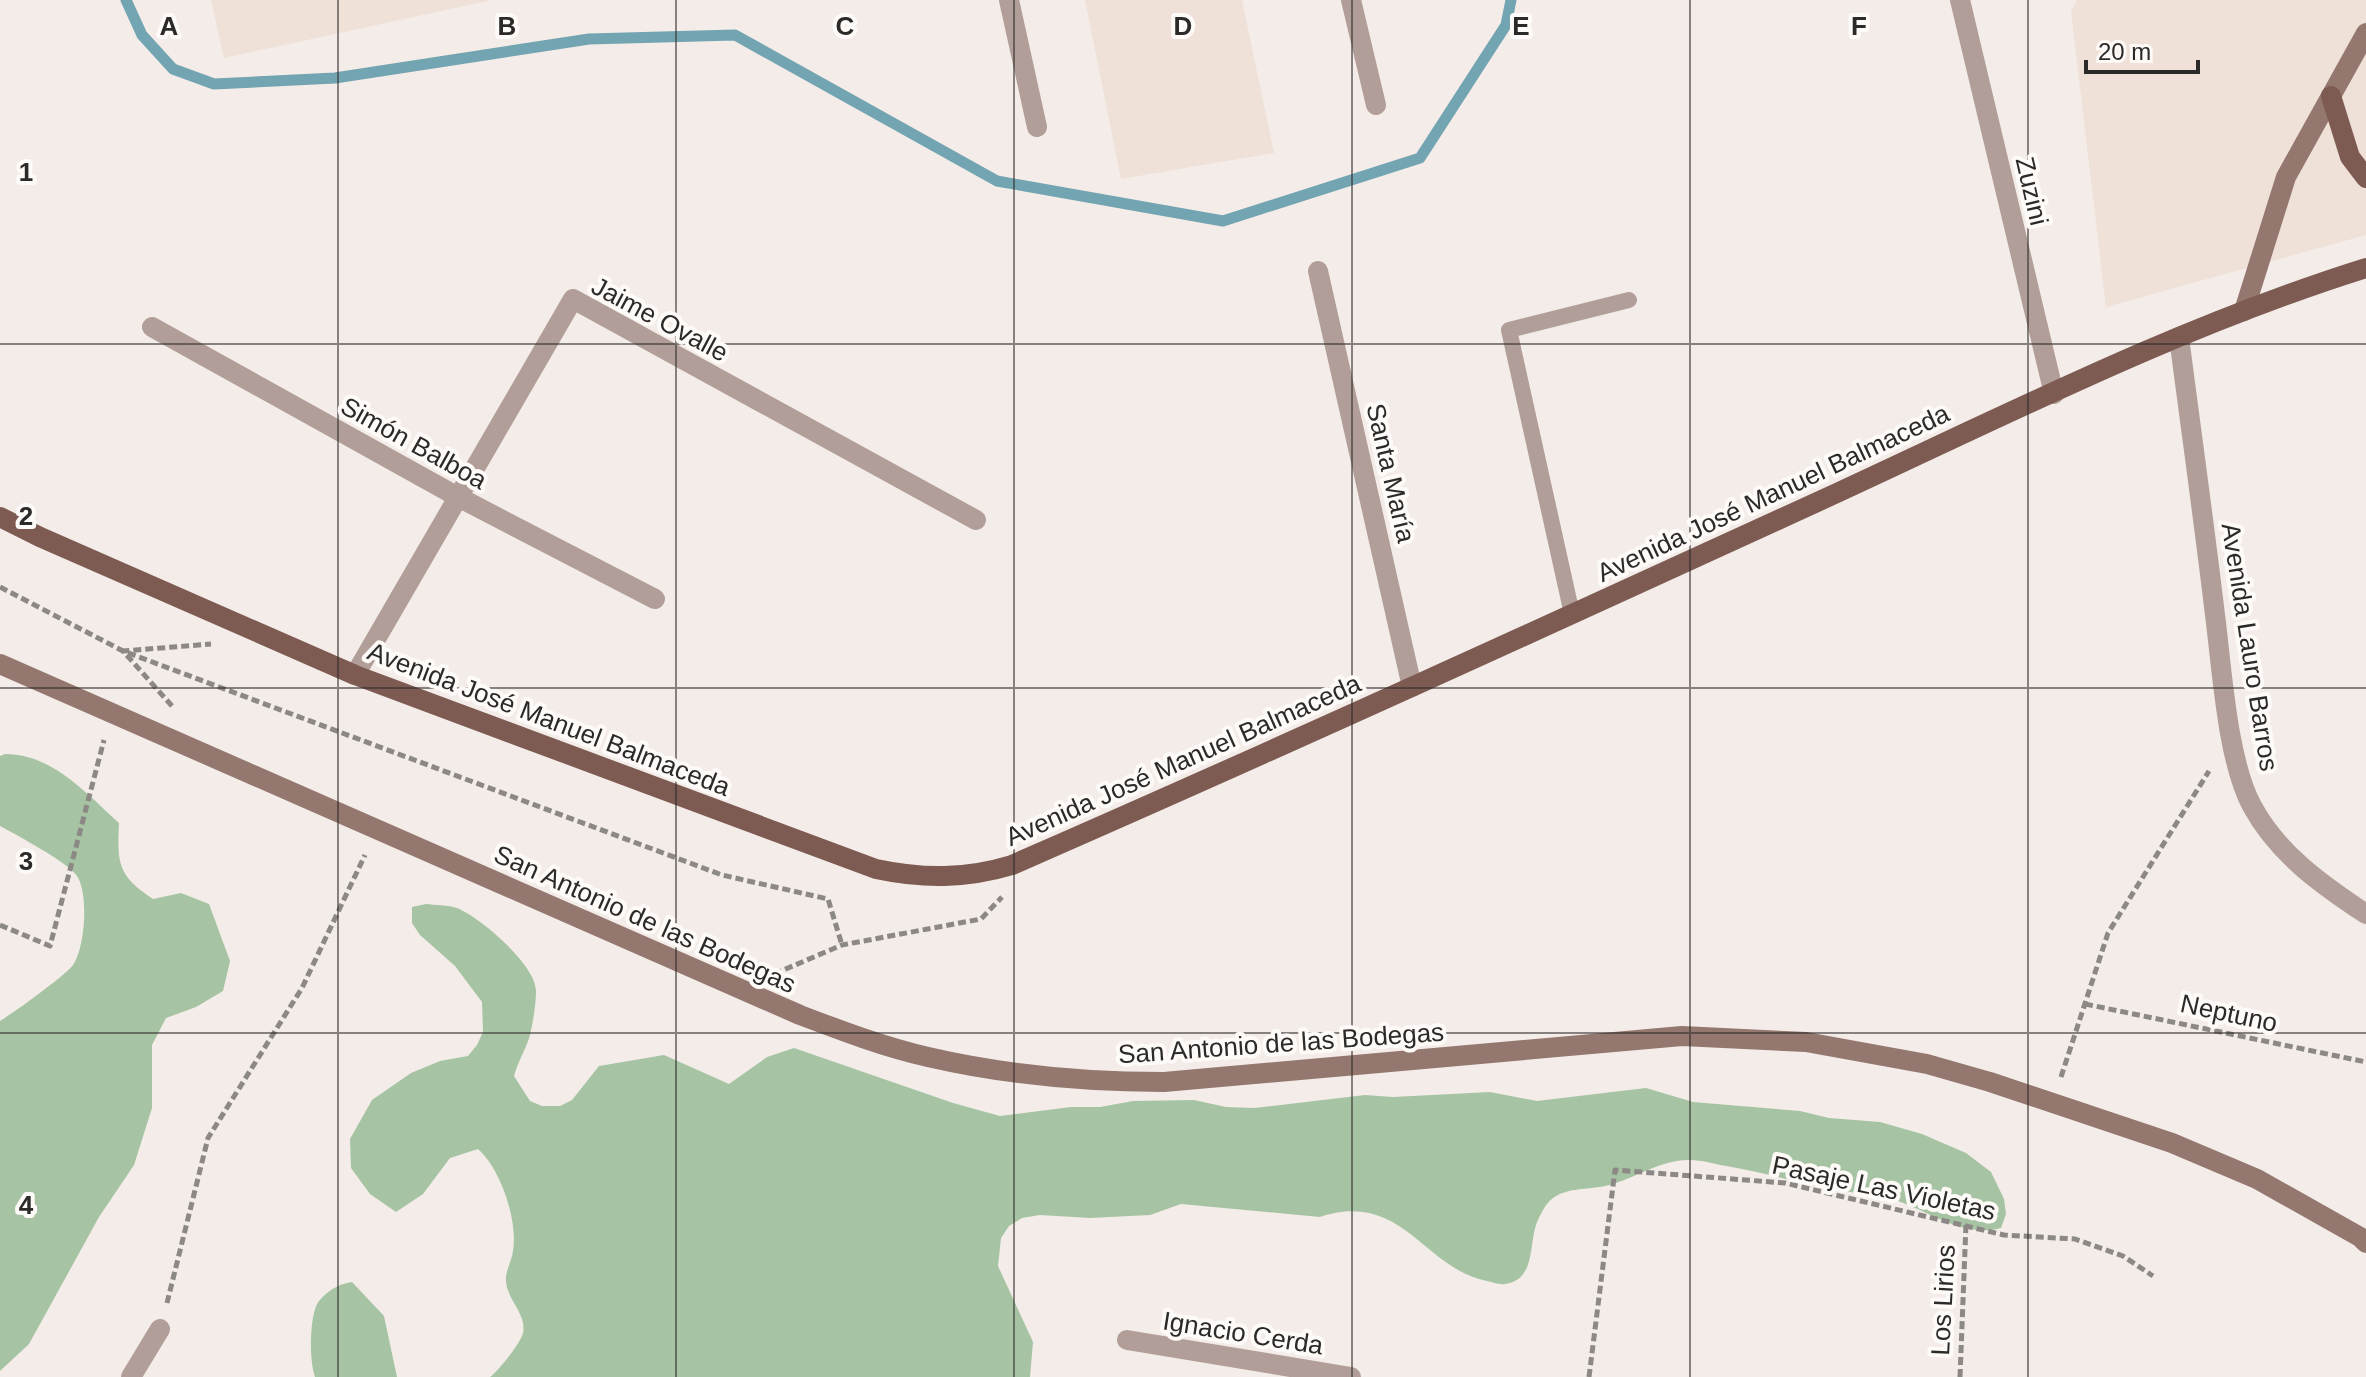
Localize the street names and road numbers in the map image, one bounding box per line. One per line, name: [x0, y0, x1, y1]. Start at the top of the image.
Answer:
street label: Zuzini: [2010, 154, 2054, 228]
street label: Jaime Ovalle: [587, 270, 733, 368]
street label: Simón Balboa: [336, 391, 493, 496]
street label: Avenida José Manuel Balmaceda: [1592, 398, 1954, 588]
street label: Santa María: [1360, 401, 1422, 546]
street label: Avenida Lauro Barros: [2216, 521, 2284, 773]
street label: Avenida José Manuel Balmaceda: [364, 636, 735, 802]
street label: Avenida José Manuel Balmaceda: [1001, 668, 1366, 852]
street label: San Antonio de las Bodegas: [490, 839, 800, 999]
street label: Neptuno: [2178, 988, 2280, 1038]
street label: San Antonio de las Bodegas: [1117, 1017, 1445, 1069]
street label: Pasaje Las Violetas: [1769, 1150, 1999, 1226]
street label: Los Lirios: [1925, 1244, 1961, 1356]
street label: Ignacio Cerda: [1161, 1306, 1326, 1361]

